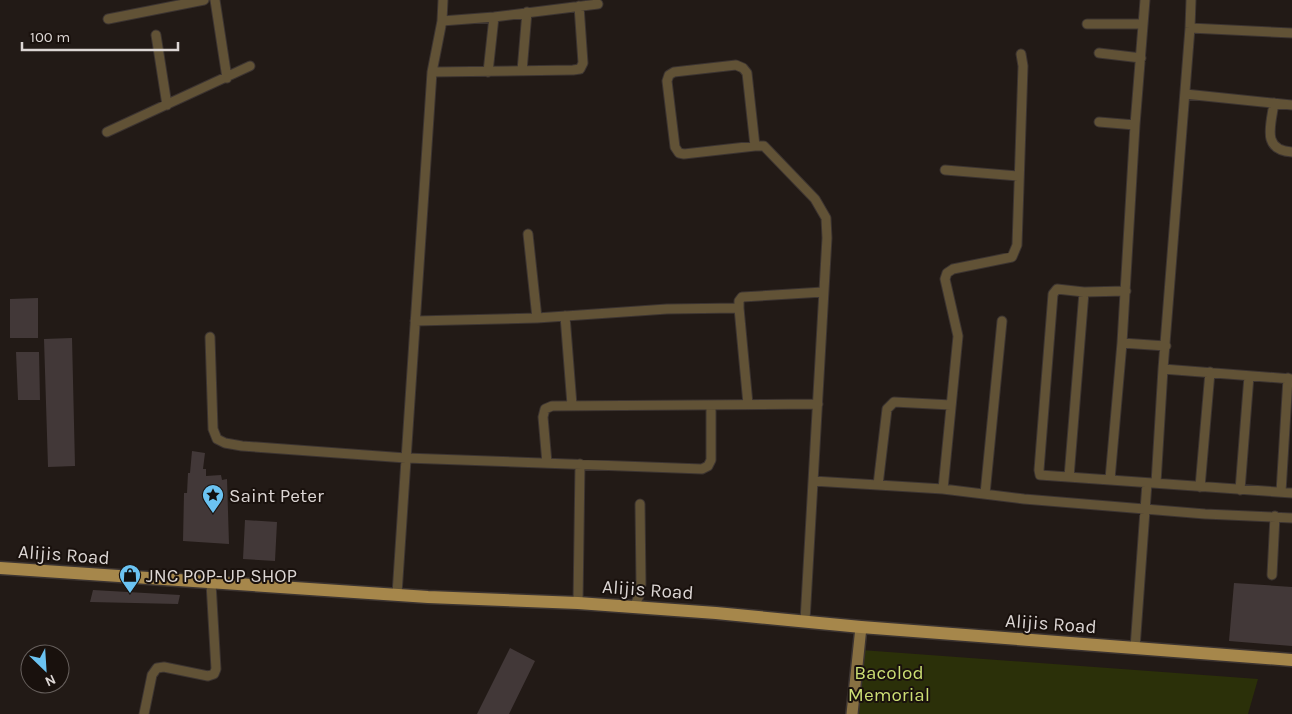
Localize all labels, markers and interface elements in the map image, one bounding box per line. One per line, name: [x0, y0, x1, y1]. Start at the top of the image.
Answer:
scale bar: [22, 20, 179, 52]
text: 100 m: [30, 28, 70, 46]
place icon: Saint Peter: [201, 483, 225, 514]
place label: Saint Peter: [229, 485, 324, 507]
street label: Alijis Road: [17, 541, 110, 569]
shop icon: JNC POP-UP SHOP: [118, 563, 142, 594]
place label: JNC POP-UP SHOP: [146, 565, 297, 587]
street label: Alijis Road: [601, 576, 694, 604]
street label: Alijis Road: [1004, 610, 1097, 638]
north arrow: [20, 644, 70, 694]
park label: Bacolod Memorial: [848, 662, 930, 706]
text: N: [42, 671, 58, 690]

